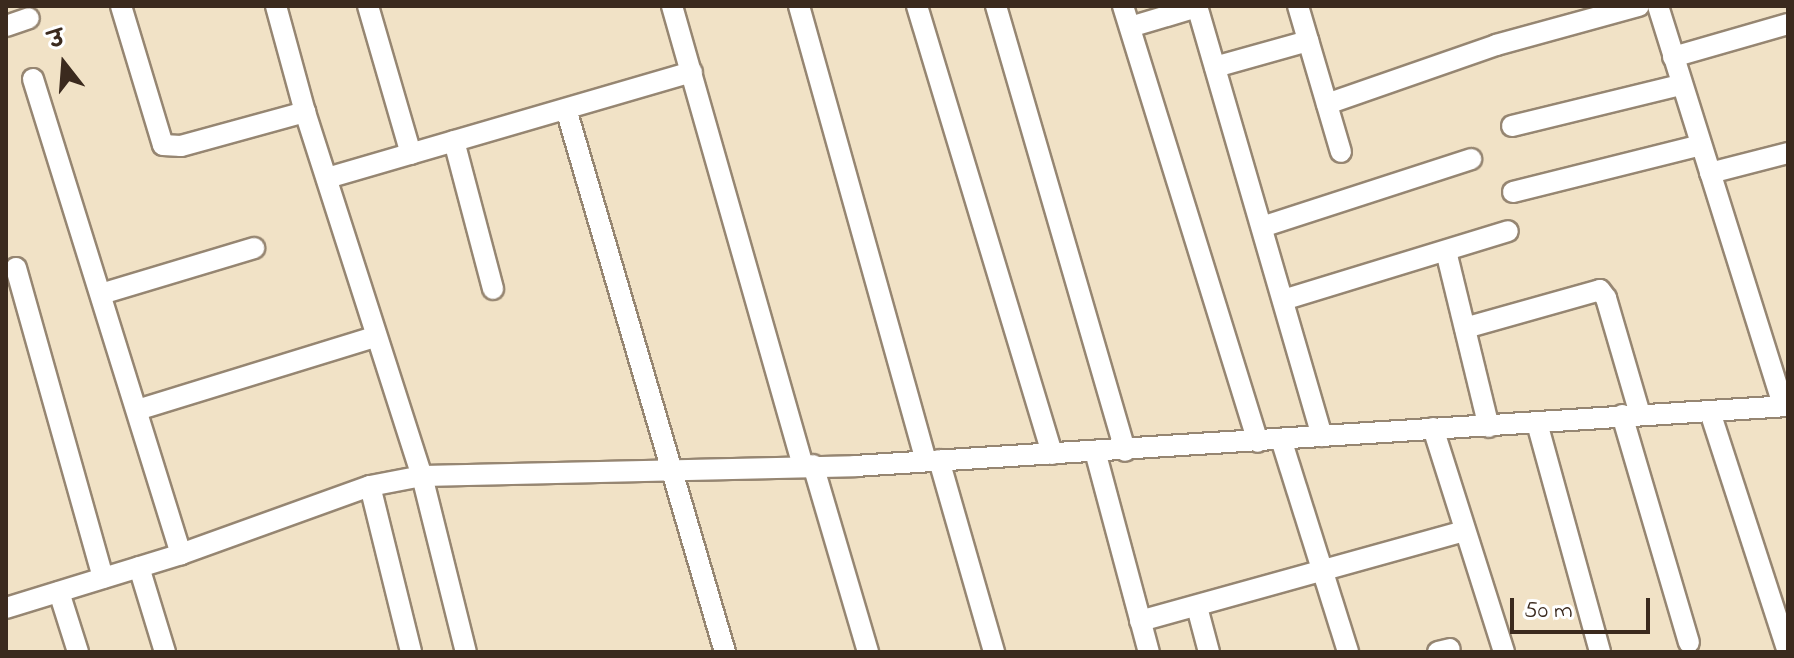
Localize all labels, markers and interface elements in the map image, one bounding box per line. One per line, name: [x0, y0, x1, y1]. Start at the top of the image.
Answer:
north arrow: [24, 24, 104, 104]
text: उ: [45, 24, 69, 58]
scale bar: [1514, 582, 1654, 632]
text: 50 m: [1524, 594, 1573, 629]

